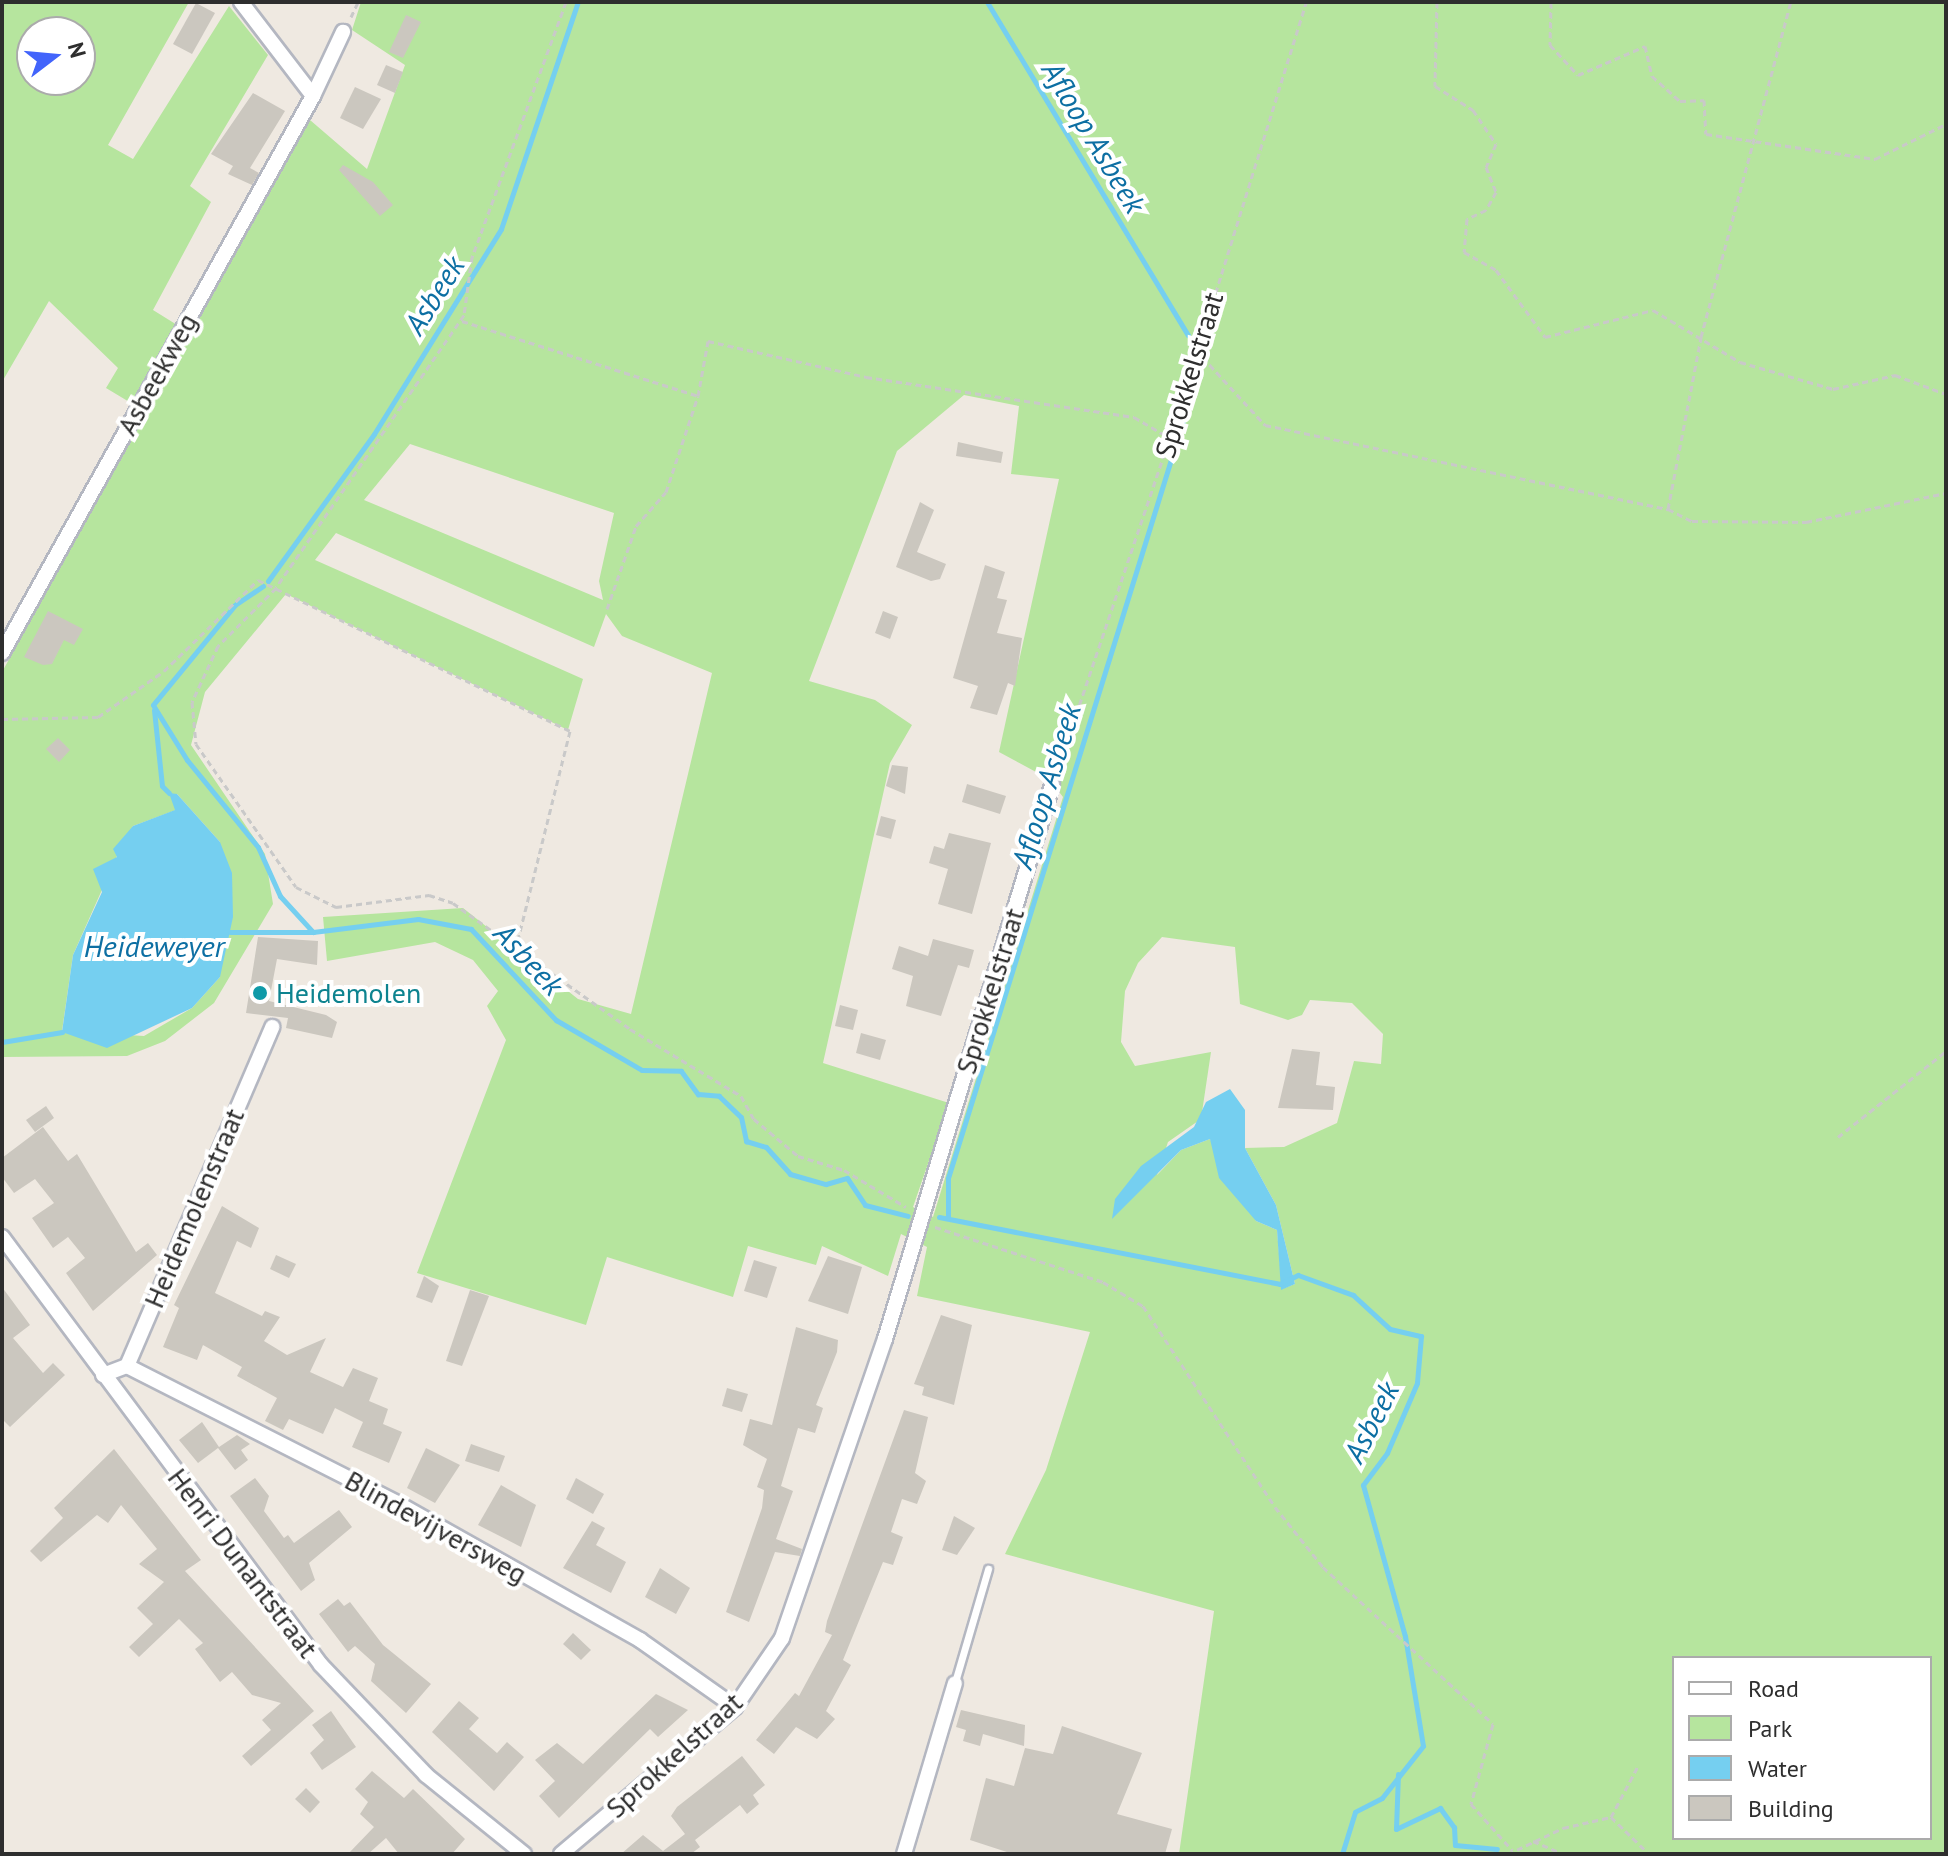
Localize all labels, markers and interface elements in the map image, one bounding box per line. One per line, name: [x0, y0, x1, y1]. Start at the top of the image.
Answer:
north arrow: [16, 16, 96, 96]
text: N: [62, 39, 93, 61]
water label: Afloop Asbeek: [1034, 54, 1154, 220]
water label: Asbeek: [396, 249, 472, 341]
street label: Sprokkelstraat: [1148, 288, 1230, 462]
street label: Asbeekweg: [110, 307, 204, 441]
water label: Afloop Asbeek: [1004, 699, 1088, 873]
street label: Sprokkelstraat: [949, 904, 1031, 1078]
water label: Asbeek: [487, 915, 571, 1003]
water label: Heideweyer: [84, 928, 224, 964]
place label: Heidemolen: [276, 976, 421, 1010]
marker: Heidemolen: [251, 984, 269, 1002]
street label: Heidemolenstraat: [137, 1103, 251, 1313]
water label: Asbeek: [1336, 1376, 1406, 1468]
street label: Henri Dunantstraat: [161, 1462, 325, 1664]
street label: Blindevijversweg: [339, 1463, 533, 1591]
legend: [1672, 1656, 1932, 1840]
text: Road: [1748, 1673, 1799, 1704]
street label: Sprokkelstraat: [599, 1685, 749, 1825]
text: Park: [1748, 1713, 1792, 1744]
text: Water: [1748, 1753, 1807, 1784]
text: Building: [1748, 1793, 1834, 1824]

